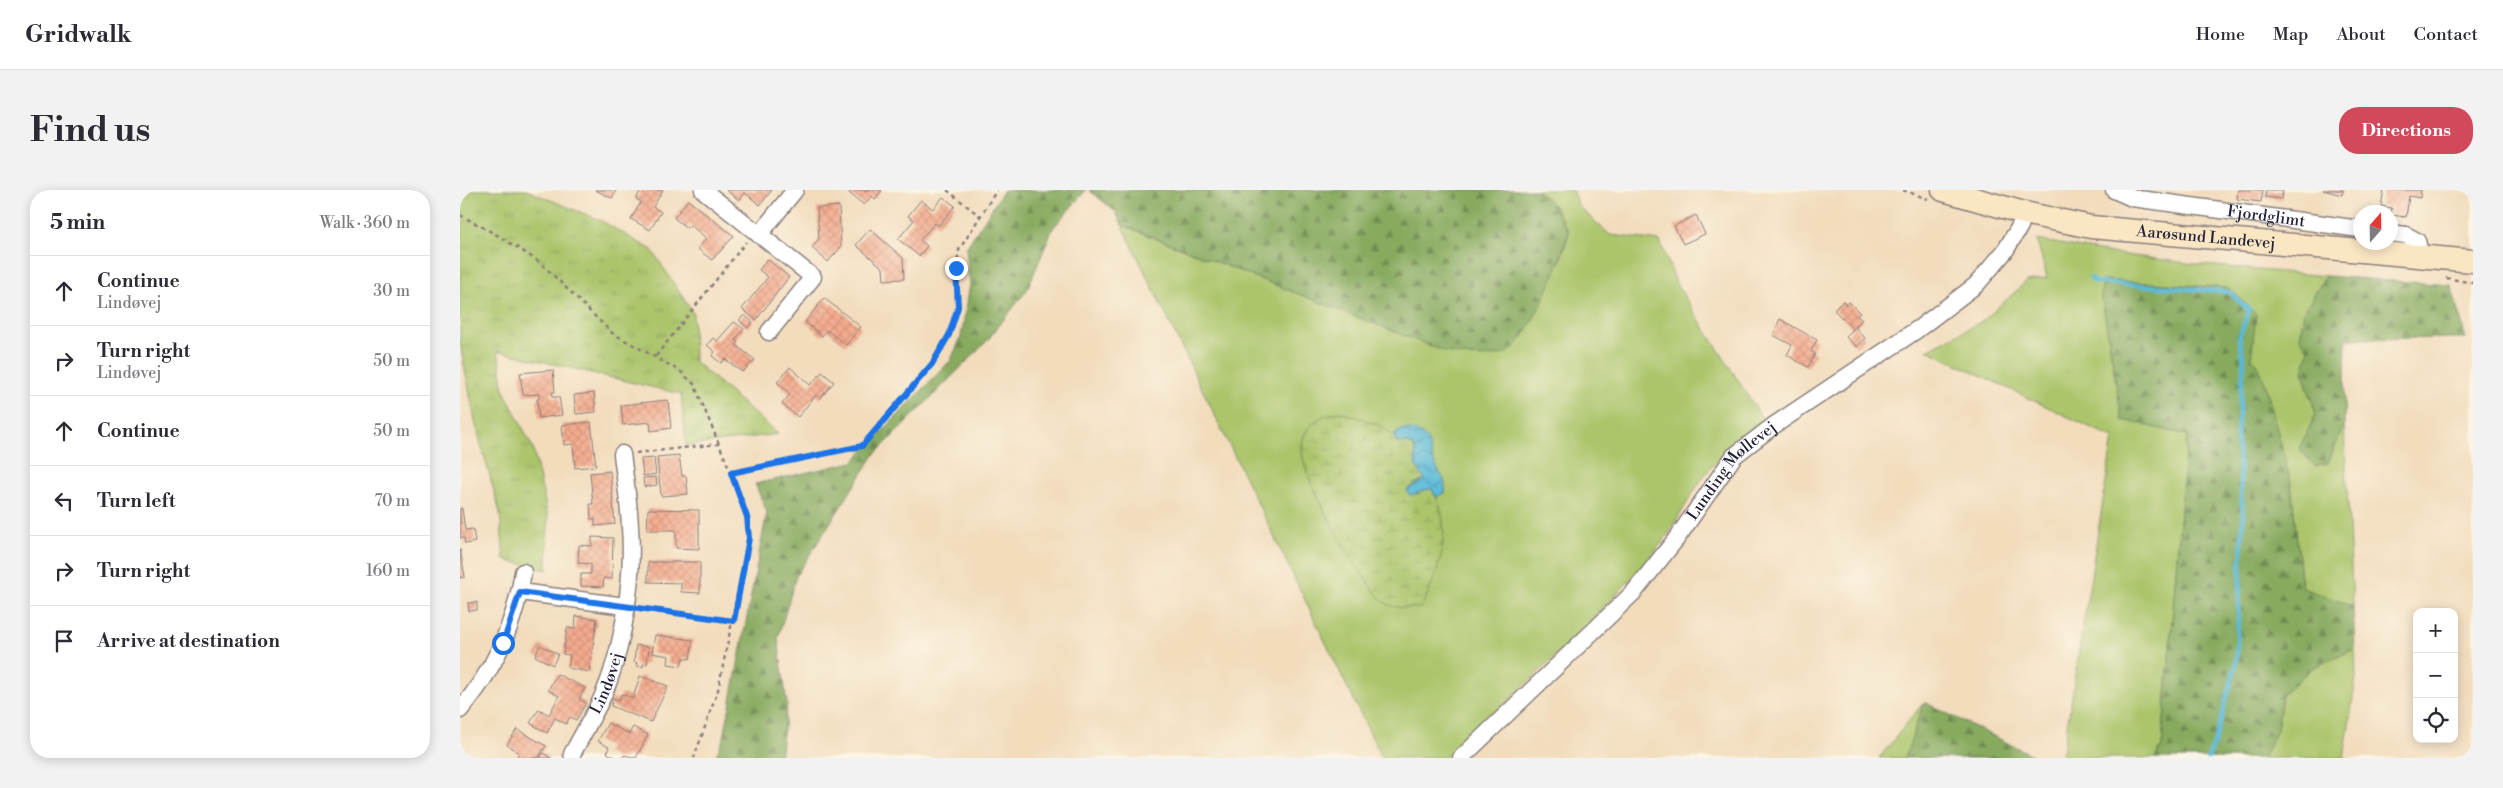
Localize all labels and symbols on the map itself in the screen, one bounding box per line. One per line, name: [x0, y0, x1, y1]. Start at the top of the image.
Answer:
street label: Fjordglimt: [2226, 201, 2307, 231]
north arrow: [2353, 205, 2398, 250]
street label: Aarøsund Landevej: [2134, 221, 2276, 253]
route end: [945, 257, 968, 280]
street label: Lunding Møllevej: [1682, 417, 1780, 524]
route start: [492, 632, 515, 655]
street label: Lindøvej: [585, 650, 627, 718]

